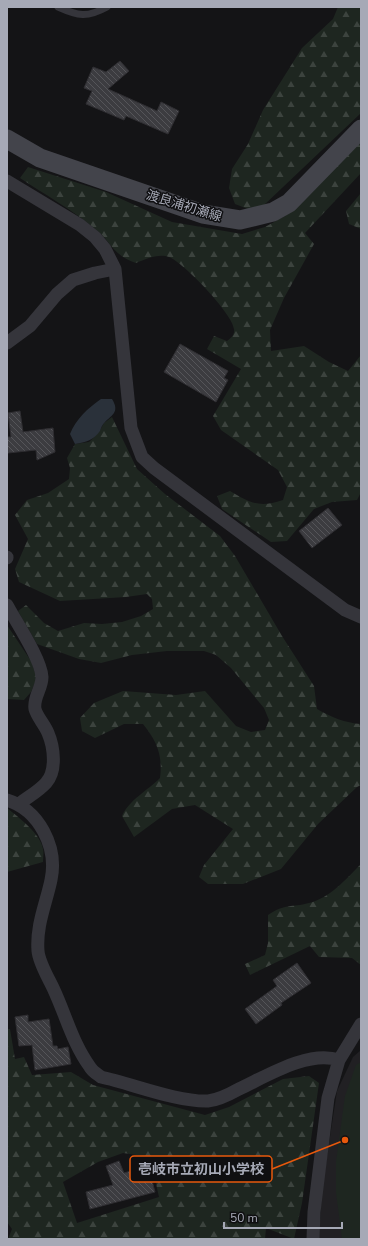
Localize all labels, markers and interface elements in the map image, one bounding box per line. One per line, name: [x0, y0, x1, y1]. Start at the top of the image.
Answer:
street label: 渡良浦初瀬線: [144, 186, 224, 226]
callout: 壱岐市立初山小学校: [130, 1156, 272, 1182]
text: 壱岐市立初山小学校: [138, 1160, 264, 1179]
scale bar: [224, 1204, 342, 1230]
text: 50 m: [230, 1210, 258, 1226]

